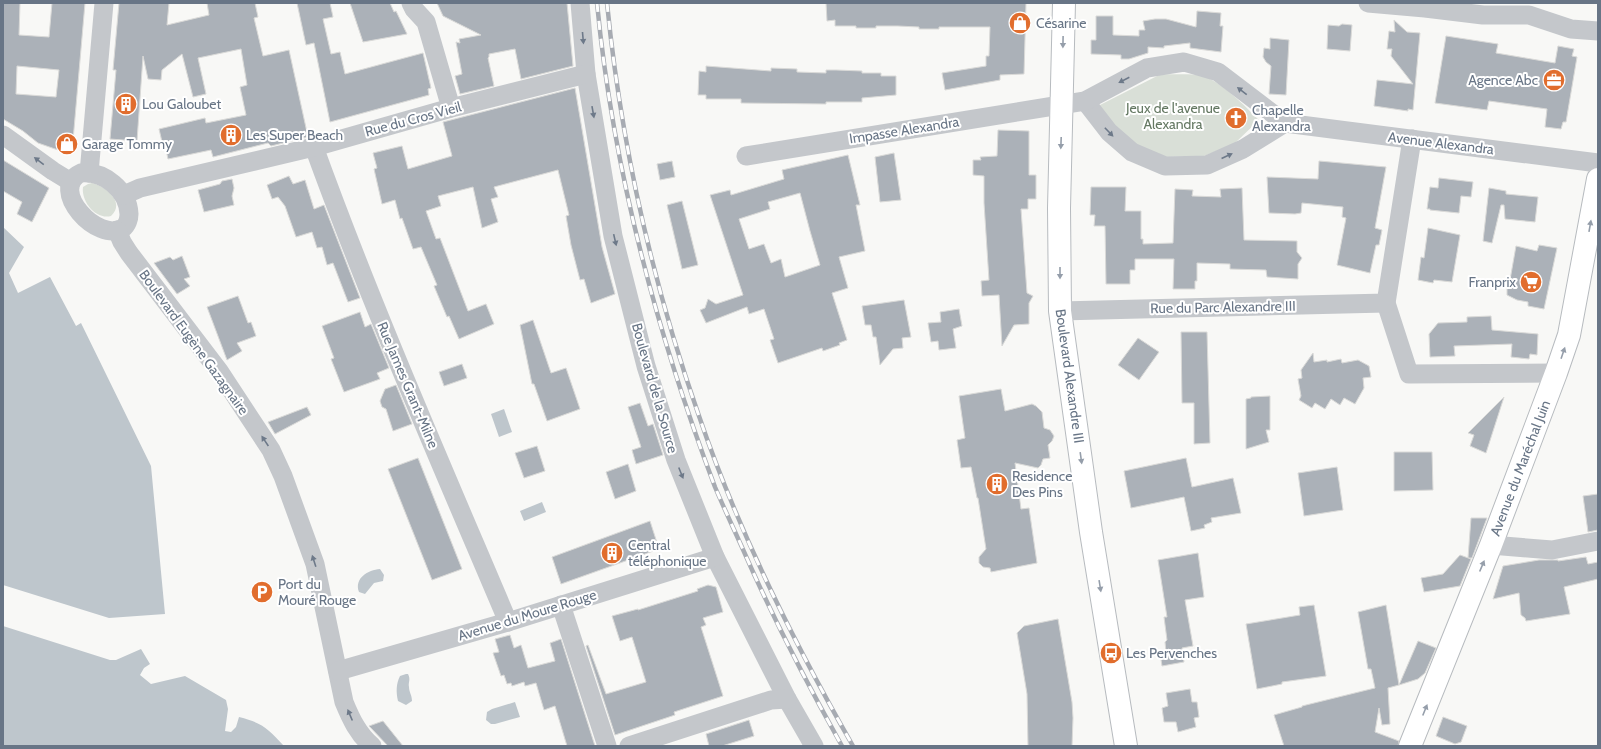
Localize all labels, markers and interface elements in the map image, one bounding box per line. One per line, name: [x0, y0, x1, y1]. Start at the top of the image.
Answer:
shop icon: Césarine: [1007, 10, 1033, 36]
place label: Césarine: [1036, 14, 1087, 32]
one-way arrow: [580, 32, 587, 44]
one-way arrow: [1060, 36, 1067, 48]
office icon: Agence Abc: [1541, 67, 1567, 93]
place label: Agence Abc: [1468, 71, 1538, 89]
one-way arrow: [1118, 77, 1130, 83]
one-way arrow: [1237, 87, 1248, 95]
building icon: Lou Galoubet: [113, 91, 139, 117]
place label: Lou Galoubet: [142, 95, 221, 113]
street label: Rue du Cros Vieil: [363, 97, 464, 141]
park label: Jeux de l'avenue Alexandra: [1125, 99, 1220, 133]
place label: Chapelle Alexandra: [1252, 101, 1311, 135]
church icon: Chapelle Alexandra: [1223, 105, 1249, 131]
one-way arrow: [590, 106, 596, 118]
street label: Impasse Alexandra: [848, 112, 960, 148]
building icon: Les Super Beach: [218, 122, 244, 148]
place label: Les Super Beach: [246, 126, 343, 144]
one-way arrow: [1105, 126, 1114, 137]
street label: Avenue Alexandra: [1387, 128, 1495, 158]
shop icon: Garage Tommy: [54, 131, 80, 157]
place label: Garage Tommy: [82, 135, 172, 153]
one-way arrow: [1058, 137, 1064, 150]
one-way arrow: [1221, 153, 1232, 159]
one-way arrow: [33, 156, 44, 165]
one-way arrow: [1587, 220, 1593, 232]
one-way arrow: [612, 234, 618, 247]
street label: Boulevard Eugène Gazagnaire: [135, 266, 253, 418]
one-way arrow: [1057, 267, 1063, 280]
supermarket icon: Franprix: [1518, 269, 1544, 295]
place label: Franprix: [1469, 273, 1516, 291]
street label: Rue du Parc Alexandre III: [1150, 297, 1296, 317]
street label: Boulevard Alexandre III: [1052, 308, 1088, 444]
street label: Rue James Grant-Milne: [373, 319, 443, 451]
street label: Boulevard de la Source: [628, 321, 682, 455]
one-way arrow: [1560, 346, 1566, 358]
street label: Avenue du Maréchal Juin: [1486, 397, 1554, 538]
one-way arrow: [261, 436, 269, 446]
one-way arrow: [1078, 452, 1084, 464]
one-way arrow: [678, 467, 684, 478]
place label: Residence Des Pins: [1012, 467, 1072, 501]
building icon: Residence Des Pins: [984, 471, 1010, 497]
place label: Central téléphonique: [628, 536, 706, 570]
building icon: Central téléphonique: [599, 540, 625, 566]
one-way arrow: [311, 555, 317, 567]
one-way arrow: [1479, 560, 1486, 572]
place label: Port du Mouré Rouge: [278, 575, 356, 609]
parking icon: Port du Mouré Rouge: [249, 579, 275, 605]
one-way arrow: [1097, 580, 1103, 592]
street label: Avenue du Moure Rouge: [456, 585, 598, 645]
bus stop icon: Les Pervenches: [1098, 640, 1124, 666]
place label: Les Pervenches: [1126, 644, 1217, 662]
one-way arrow: [1422, 703, 1428, 715]
one-way arrow: [346, 708, 352, 720]

